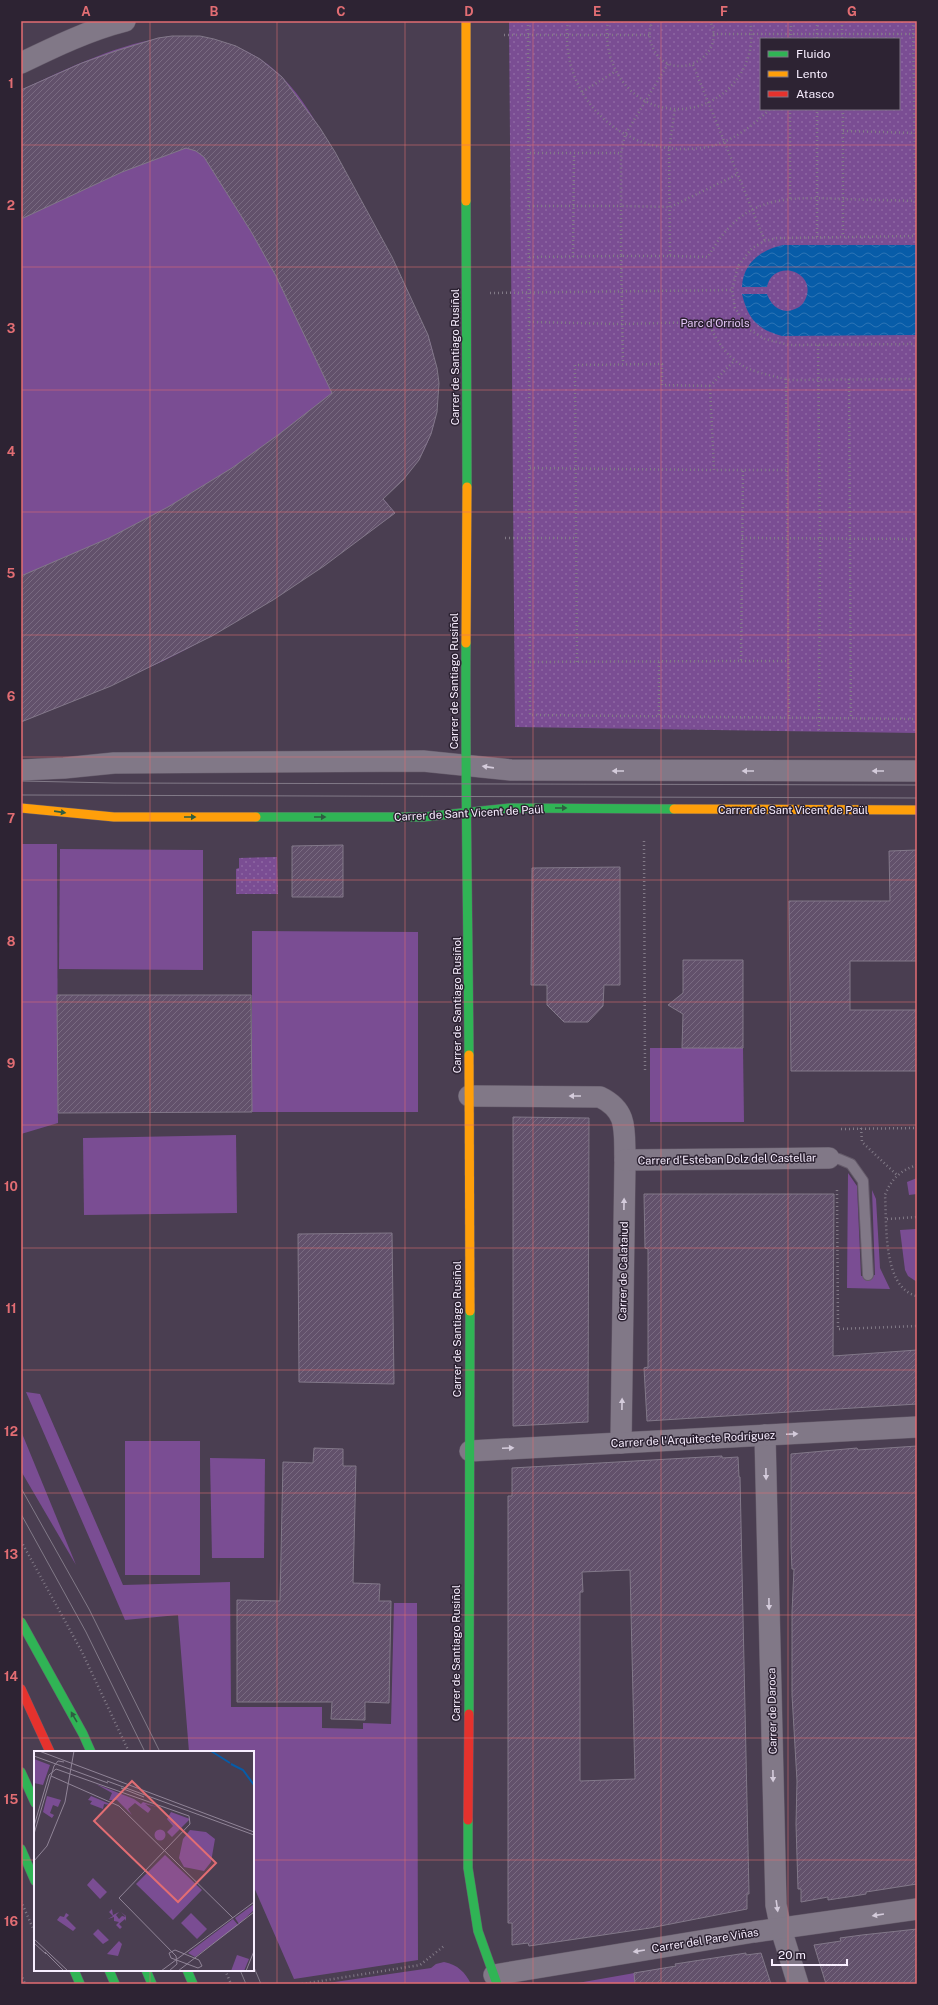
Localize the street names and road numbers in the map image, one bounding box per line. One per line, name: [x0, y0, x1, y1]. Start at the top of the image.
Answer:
street label: Carrer de Santiago Rusiñol: [449, 289, 461, 425]
street label: Carrer de Santiago Rusiñol: [448, 613, 460, 749]
street label: Carrer de Sant Vicent de Paül: [394, 803, 544, 823]
street label: Carrer de Sant Vicent de Paül: [718, 804, 868, 816]
street label: Carrer de Santiago Rusiñol: [451, 937, 463, 1073]
street label: Carrer d'Esteban Dolz del Castellar: [638, 1151, 816, 1167]
street label: Carrer de Calataiud: [616, 1221, 630, 1321]
street label: Carrer de Santiago Rusiñol: [451, 1261, 463, 1397]
street label: Carrer de l'Arquitecte Rodríguez: [611, 1429, 775, 1449]
street label: Carrer de Santiago Rusiñol: [450, 1585, 462, 1721]
street label: Carrer de Daroca: [765, 1668, 779, 1754]
street label: Carrer del Pare Viñas: [651, 1926, 760, 1954]

